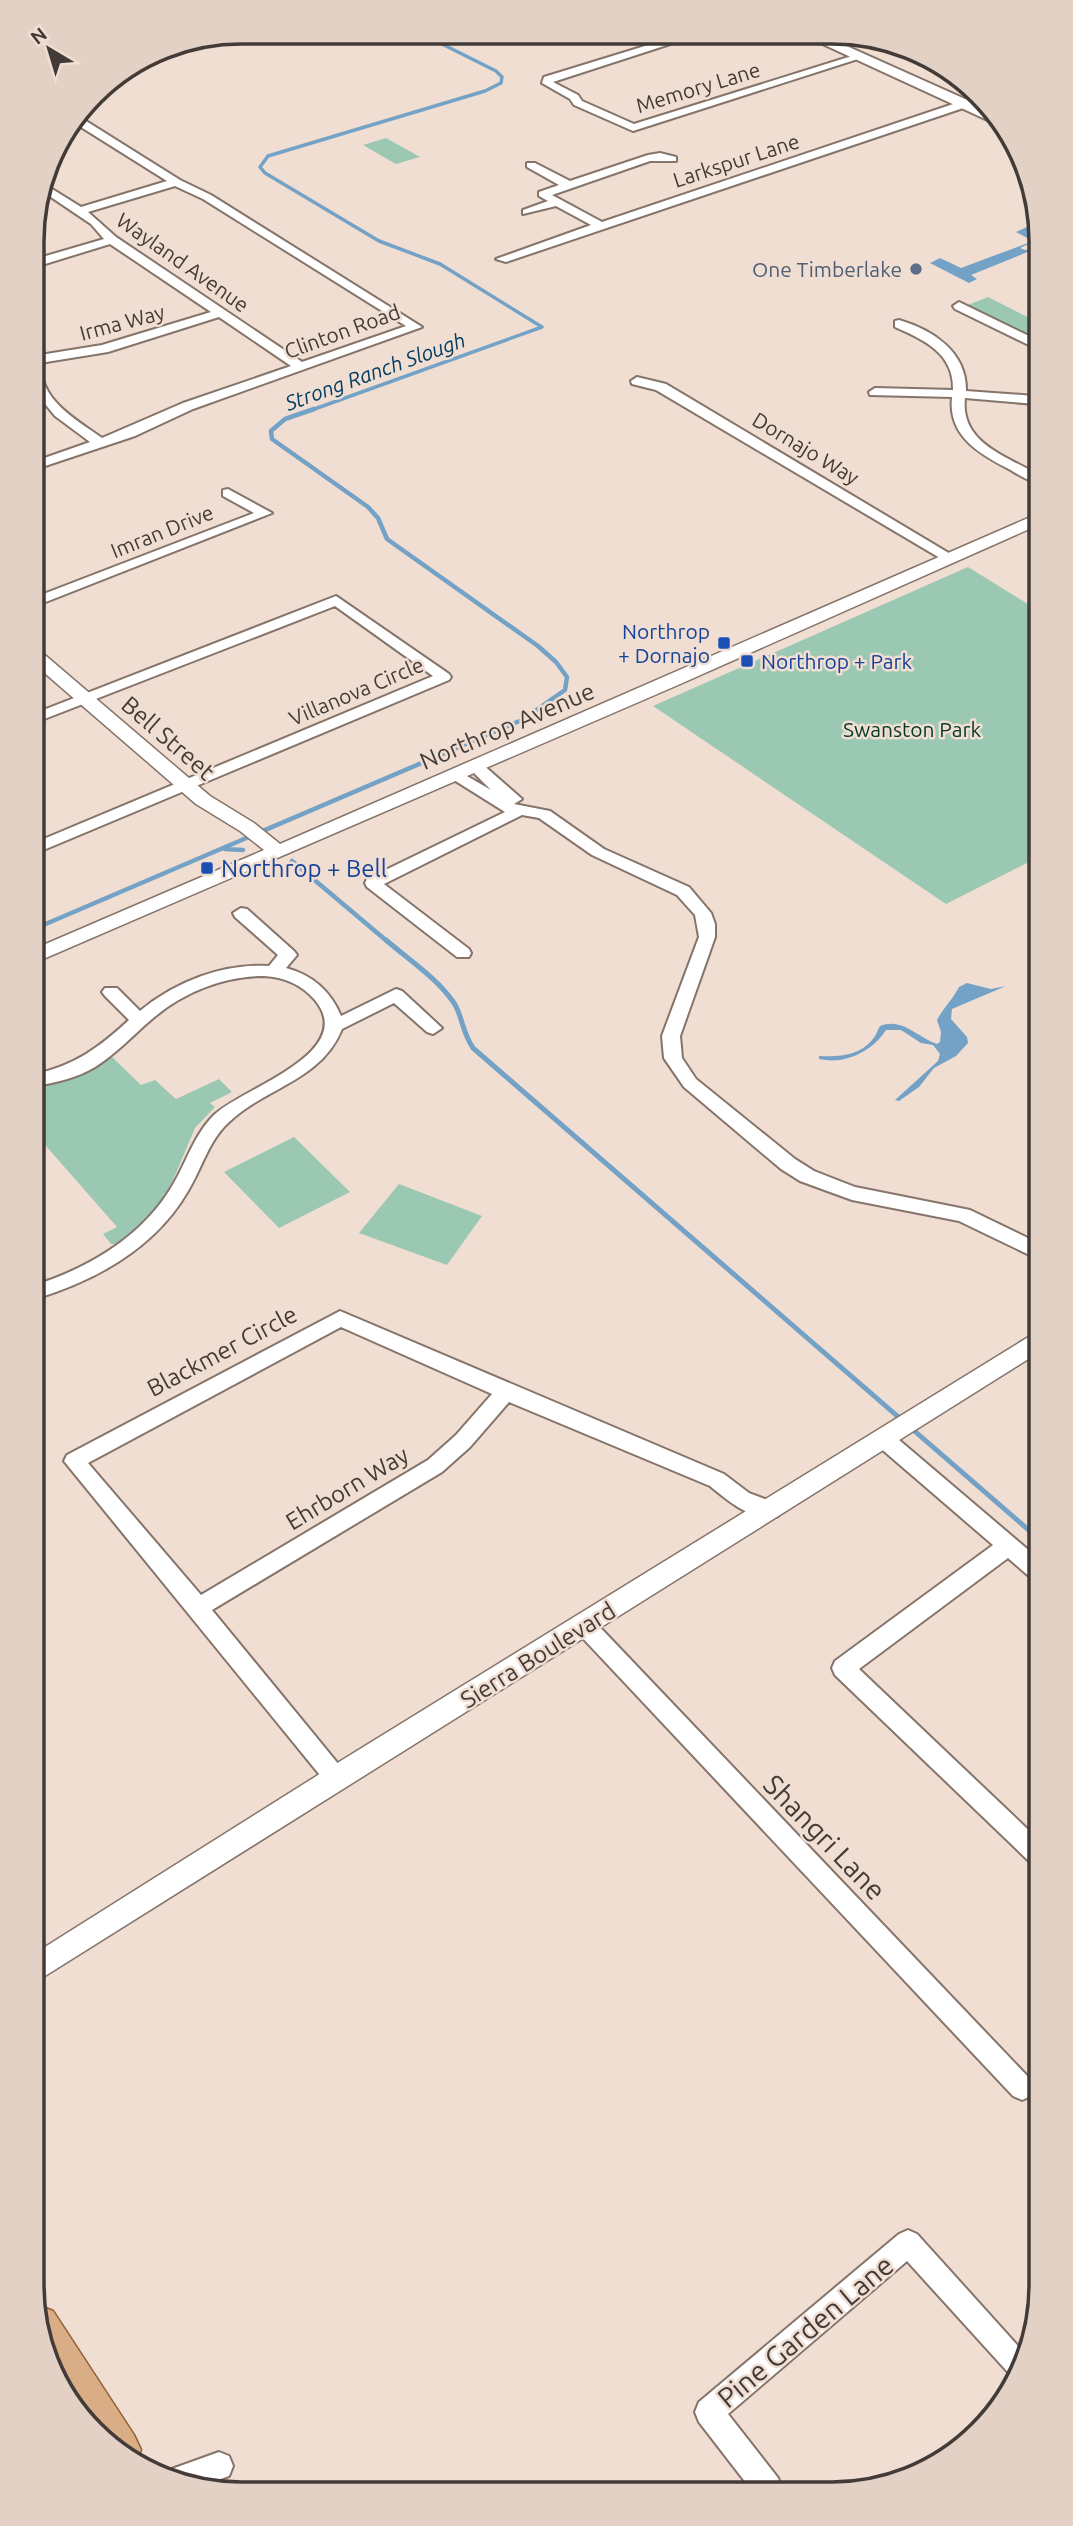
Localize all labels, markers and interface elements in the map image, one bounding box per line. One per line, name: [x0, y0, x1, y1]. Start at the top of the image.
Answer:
north arrow: [14, 14, 84, 84]
text: N: [26, 23, 51, 49]
street label: Memory Lane: [633, 57, 763, 117]
street label: Larkspur Lane: [670, 128, 802, 192]
street label: Wayland Avenue: [112, 207, 254, 317]
place label: One Timberlake: [752, 257, 902, 281]
marker: One Timberlake: [908, 261, 924, 277]
street label: Irma Way: [77, 299, 167, 345]
street label: Clinton Road: [281, 299, 403, 363]
water label: Strong Ranch Slough: [281, 327, 468, 415]
street label: Dornajo Way: [748, 407, 864, 489]
street label: Imran Drive: [107, 500, 217, 562]
place label: Northrop + Dornajo: [618, 619, 710, 667]
marker: Northrop + Dornajo: [716, 635, 732, 651]
place label: Northrop + Park: [761, 649, 913, 673]
street label: Villanova Circle: [285, 652, 427, 730]
marker: Northrop + Park: [739, 653, 755, 669]
street label: Northrop Avenue: [416, 677, 598, 775]
street label: Bell Street: [116, 691, 220, 786]
park label: Swanston Park: [843, 717, 981, 741]
place label: Northrop + Bell: [221, 855, 387, 882]
marker: Northrop + Bell: [199, 860, 215, 876]
street label: Blackmer Circle: [142, 1300, 302, 1402]
street label: Ehrborn Way: [281, 1441, 414, 1535]
street label: Sierra Boulevard: [456, 1597, 620, 1713]
street label: Shangri Lane: [758, 1768, 892, 1906]
street label: Pine Garden Lane: [711, 2249, 899, 2413]

